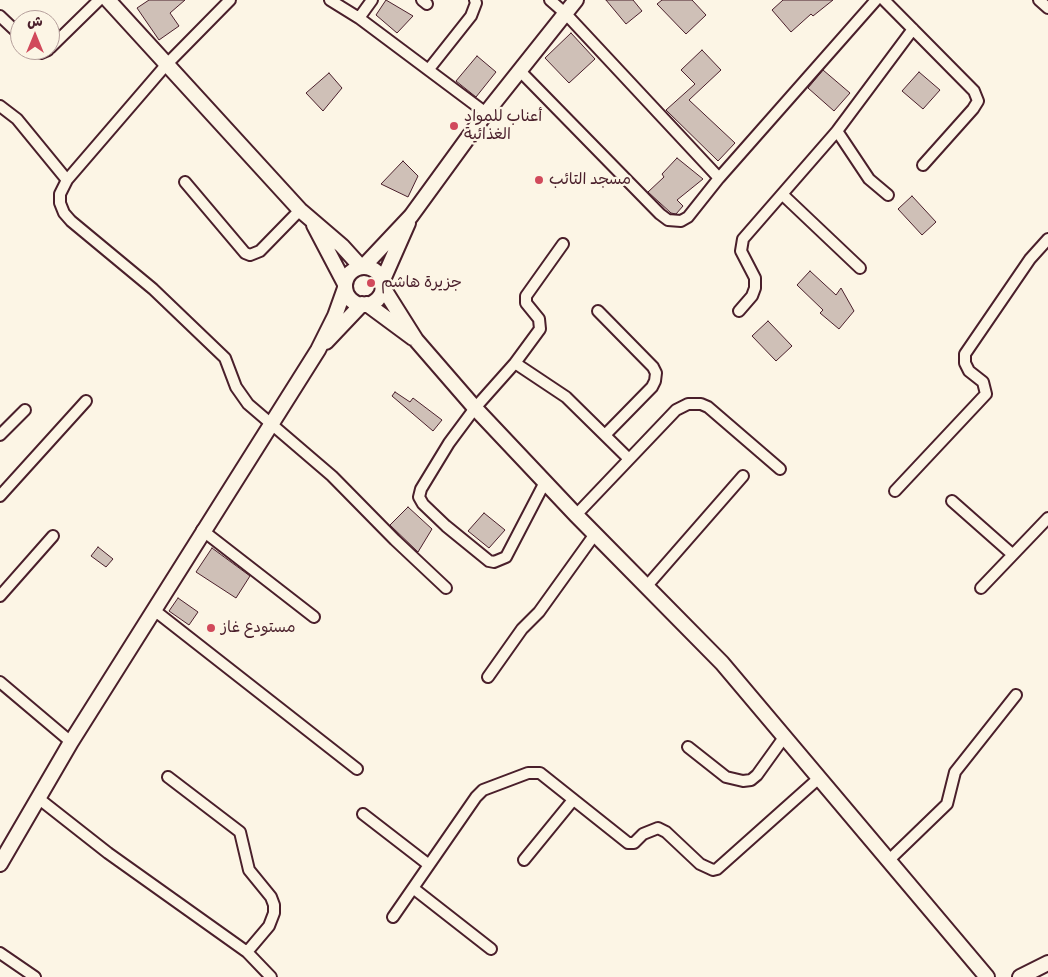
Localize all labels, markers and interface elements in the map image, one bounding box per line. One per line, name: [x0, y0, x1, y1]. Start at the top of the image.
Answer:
north arrow: [10, 10, 60, 60]
text: ش: [27, 11, 43, 30]
place label: أعناب للمواد الغذائية: [464, 107, 542, 145]
marker: أعناب للمواد الغذائية: [448, 120, 460, 132]
place label: مسجد التائب: [549, 170, 631, 190]
marker: مسجد التائب: [533, 174, 545, 186]
place label: جزيرة هاشم: [381, 273, 462, 293]
marker: جزيرة هاشم: [365, 277, 377, 289]
place label: مستودع غاز: [221, 618, 296, 638]
marker: مستودع غاز: [205, 622, 217, 634]

